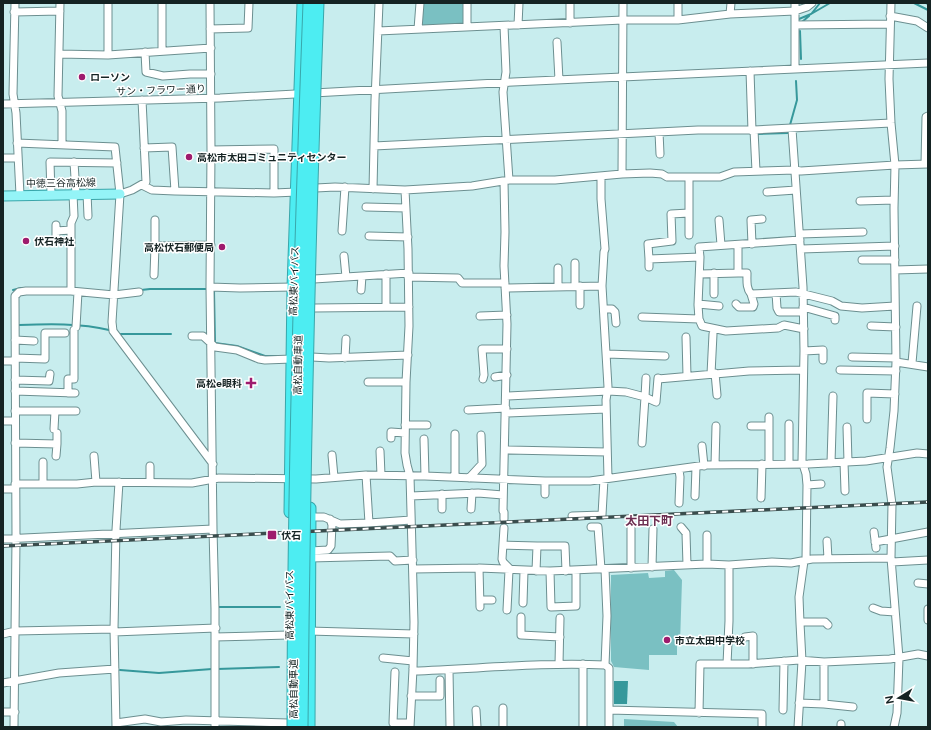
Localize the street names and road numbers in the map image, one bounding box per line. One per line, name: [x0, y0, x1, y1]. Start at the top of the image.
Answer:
street label: サン・フラワー通り: [116, 82, 206, 98]
street label: 中徳三谷高松線: [26, 176, 96, 190]
street label: 高松東バイパス: [286, 246, 302, 316]
street label: 高松自動車道: [291, 335, 305, 395]
street label: 高松東バイパス: [283, 570, 296, 640]
street label: 高松自動車道: [287, 659, 300, 719]

